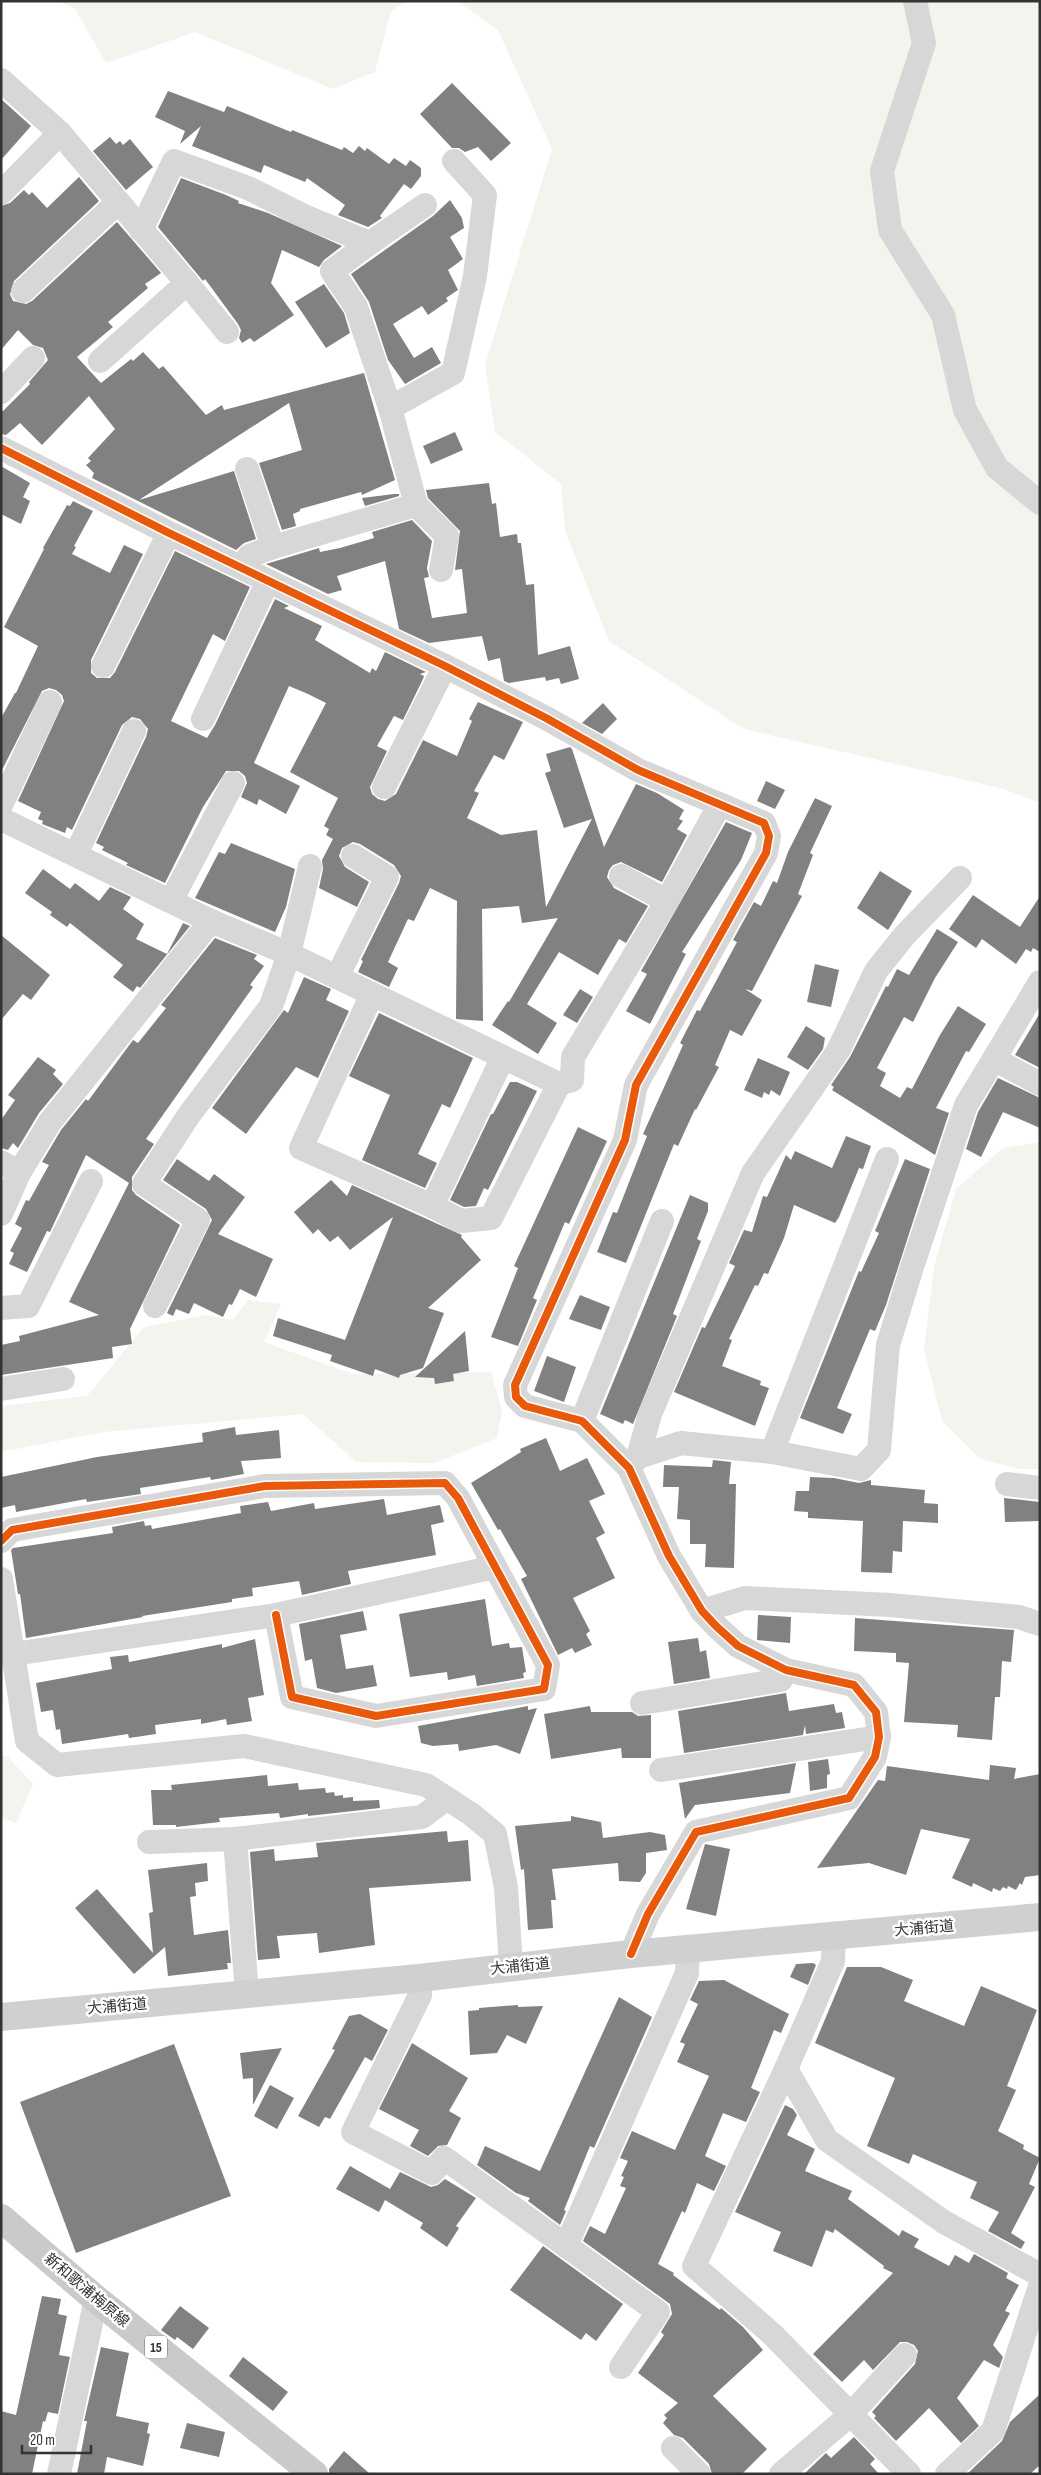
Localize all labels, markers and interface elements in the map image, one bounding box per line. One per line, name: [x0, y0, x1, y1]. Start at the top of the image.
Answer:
street label: 大浦街道: [893, 1916, 955, 1941]
street label: 大浦街道: [489, 1954, 551, 1979]
street label: 大浦街道: [86, 1994, 148, 2019]
street label: 新和歌浦梅原線: [40, 2249, 133, 2331]
road number: 15: [145, 2336, 167, 2358]
scale bar: [22, 2422, 91, 2454]
text: 20 m: [30, 2431, 55, 2450]

